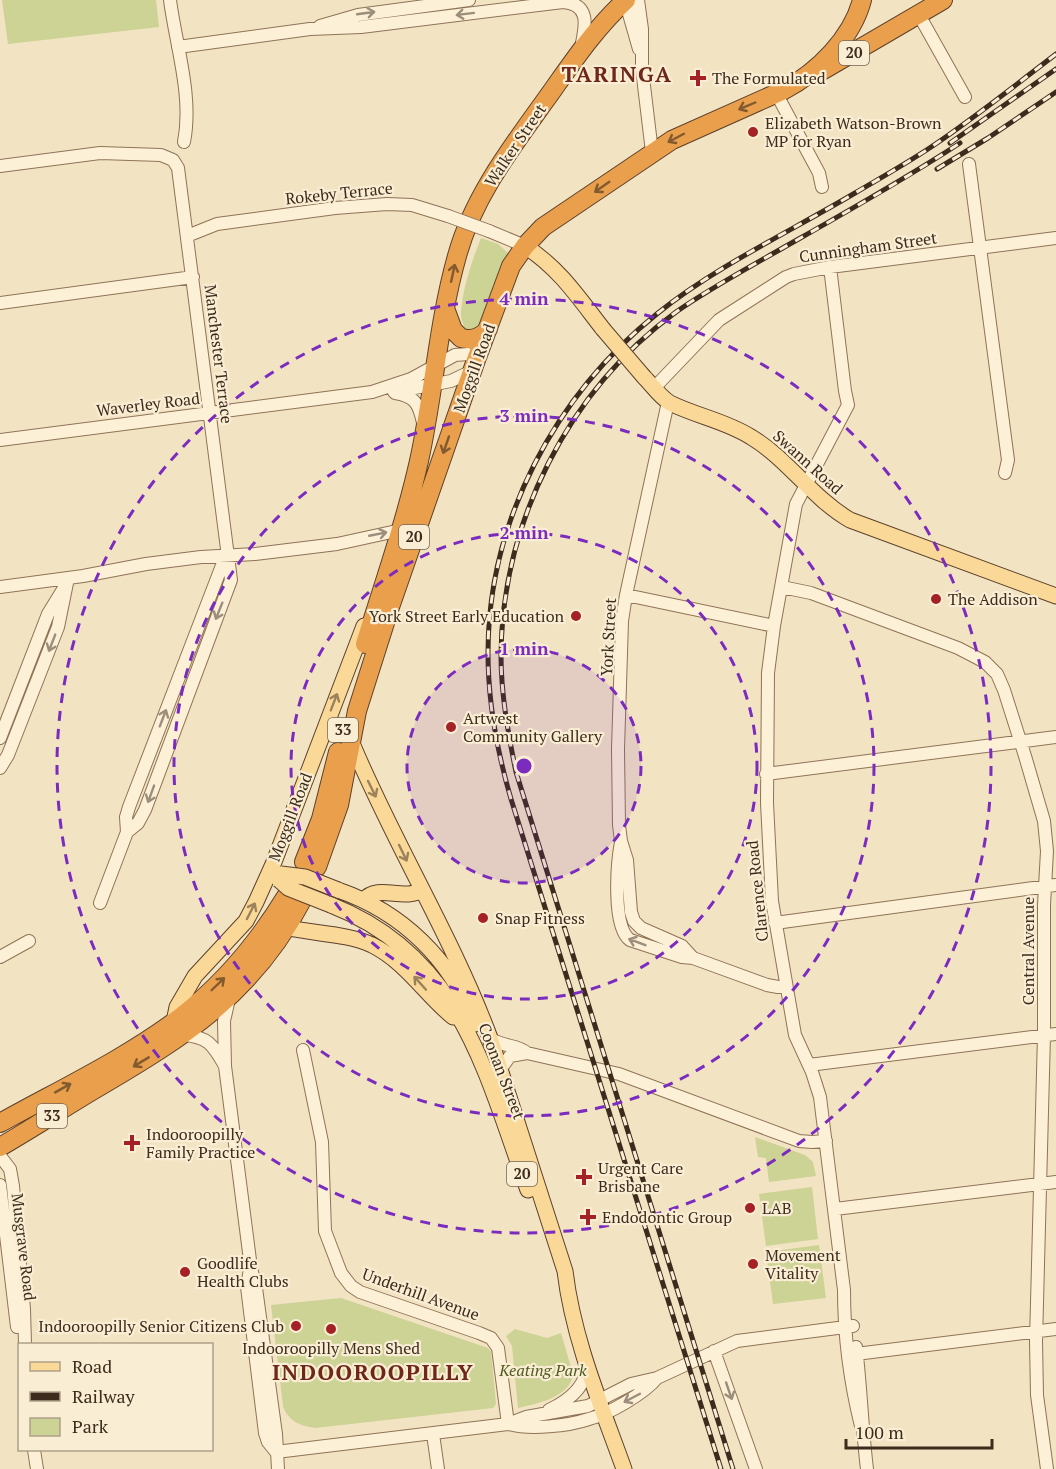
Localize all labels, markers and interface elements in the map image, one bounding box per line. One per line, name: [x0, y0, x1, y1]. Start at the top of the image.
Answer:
one-way arrow: [356, 8, 376, 19]
one-way arrow: [455, 8, 475, 19]
road number: 20: [839, 41, 869, 65]
district label: TARINGA: [561, 59, 673, 88]
place label: The Formulated: [712, 67, 826, 89]
marker: The Formulated: [689, 69, 707, 87]
street label: Walker Street: [479, 99, 551, 191]
one-way arrow: [738, 101, 757, 112]
place label: Elizabeth Watson-Brown MP for Ryan: [765, 112, 942, 152]
marker: Elizabeth Watson-Brown MP for Ryan: [746, 125, 760, 139]
one-way arrow: [668, 133, 686, 144]
street label: Rokeby Terrace: [284, 176, 394, 210]
one-way arrow: [594, 181, 610, 193]
street label: Cunningham Street: [798, 226, 938, 268]
one-way arrow: [448, 263, 459, 283]
street label: Manchester Terrace: [200, 283, 238, 425]
text: 4 min: [499, 286, 549, 310]
street label: Moggill Road: [448, 320, 500, 416]
street label: Waverley Road: [95, 387, 201, 421]
text: 3 min: [499, 403, 549, 427]
street label: Swann Road: [768, 425, 848, 499]
one-way arrow: [440, 435, 451, 454]
text: 2 min: [499, 520, 549, 544]
road number: 20: [399, 525, 429, 549]
one-way arrow: [368, 528, 388, 539]
place label: The Addison: [948, 588, 1038, 610]
marker: The Addison: [929, 592, 943, 606]
street label: York Street: [595, 597, 621, 677]
one-way arrow: [213, 602, 224, 620]
place label: York Street Early Education: [369, 605, 564, 627]
marker: York Street Early Education: [569, 609, 583, 623]
one-way arrow: [45, 633, 56, 652]
text: 1 min: [499, 636, 549, 660]
one-way arrow: [329, 693, 340, 712]
place label: Artwest Community Gallery: [463, 707, 603, 747]
one-way arrow: [158, 709, 169, 727]
road number: 33: [328, 718, 358, 742]
marker: Artwest Community Gallery: [444, 720, 458, 734]
centre of rings: [514, 756, 534, 776]
street label: Moggill Road: [263, 769, 317, 865]
one-way arrow: [367, 779, 379, 797]
one-way arrow: [144, 784, 155, 803]
street label: Clarence Road: [741, 839, 773, 943]
one-way arrow: [398, 844, 410, 862]
street label: Central Avenue: [1017, 897, 1039, 1005]
one-way arrow: [246, 902, 257, 920]
place label: Snap Fitness: [495, 907, 585, 929]
marker: Snap Fitness: [476, 911, 490, 925]
one-way arrow: [629, 935, 647, 946]
one-way arrow: [210, 976, 225, 991]
one-way arrow: [413, 976, 427, 991]
street label: Coonan Street: [474, 1020, 530, 1122]
one-way arrow: [133, 1057, 150, 1069]
one-way arrow: [54, 1082, 72, 1093]
road number: 33: [37, 1104, 67, 1128]
place label: Indooroopilly Family Practice: [146, 1123, 255, 1163]
marker: Indooroopilly Family Practice: [123, 1134, 141, 1152]
place label: Urgent Care Brisbane: [598, 1157, 683, 1197]
road number: 20: [507, 1162, 537, 1186]
marker: Urgent Care Brisbane: [575, 1168, 593, 1186]
street label: Musgrave Road: [6, 1192, 42, 1302]
place label: LAB: [762, 1197, 792, 1219]
marker: LAB: [743, 1201, 757, 1215]
place label: Endodontic Group: [602, 1206, 732, 1228]
marker: Endodontic Group: [579, 1208, 597, 1226]
place label: Movement Vitality: [765, 1244, 841, 1284]
place label: Goodlife Health Clubs: [197, 1252, 289, 1292]
marker: Movement Vitality: [746, 1257, 760, 1271]
street label: Underhill Avenue: [359, 1263, 483, 1325]
marker: Goodlife Health Clubs: [178, 1265, 192, 1279]
place label: Indooroopilly Senior Citizens Club: [38, 1315, 284, 1337]
marker: Indooroopilly Senior Citizens Club: [289, 1319, 303, 1333]
marker: Indooroopilly Mens Shed: [324, 1322, 338, 1336]
place label: Indooroopilly Mens Shed: [242, 1337, 420, 1359]
legend: [18, 1343, 213, 1451]
text: Road: [72, 1354, 112, 1378]
district label: INDOOROOPILLY: [272, 1357, 474, 1386]
park label: Keating Park: [498, 1359, 587, 1381]
one-way arrow: [724, 1381, 735, 1400]
text: Railway: [72, 1384, 136, 1408]
one-way arrow: [624, 1392, 642, 1404]
scale bar: [846, 1412, 992, 1450]
text: Park: [72, 1414, 109, 1438]
text: 100 m: [855, 1420, 904, 1444]

